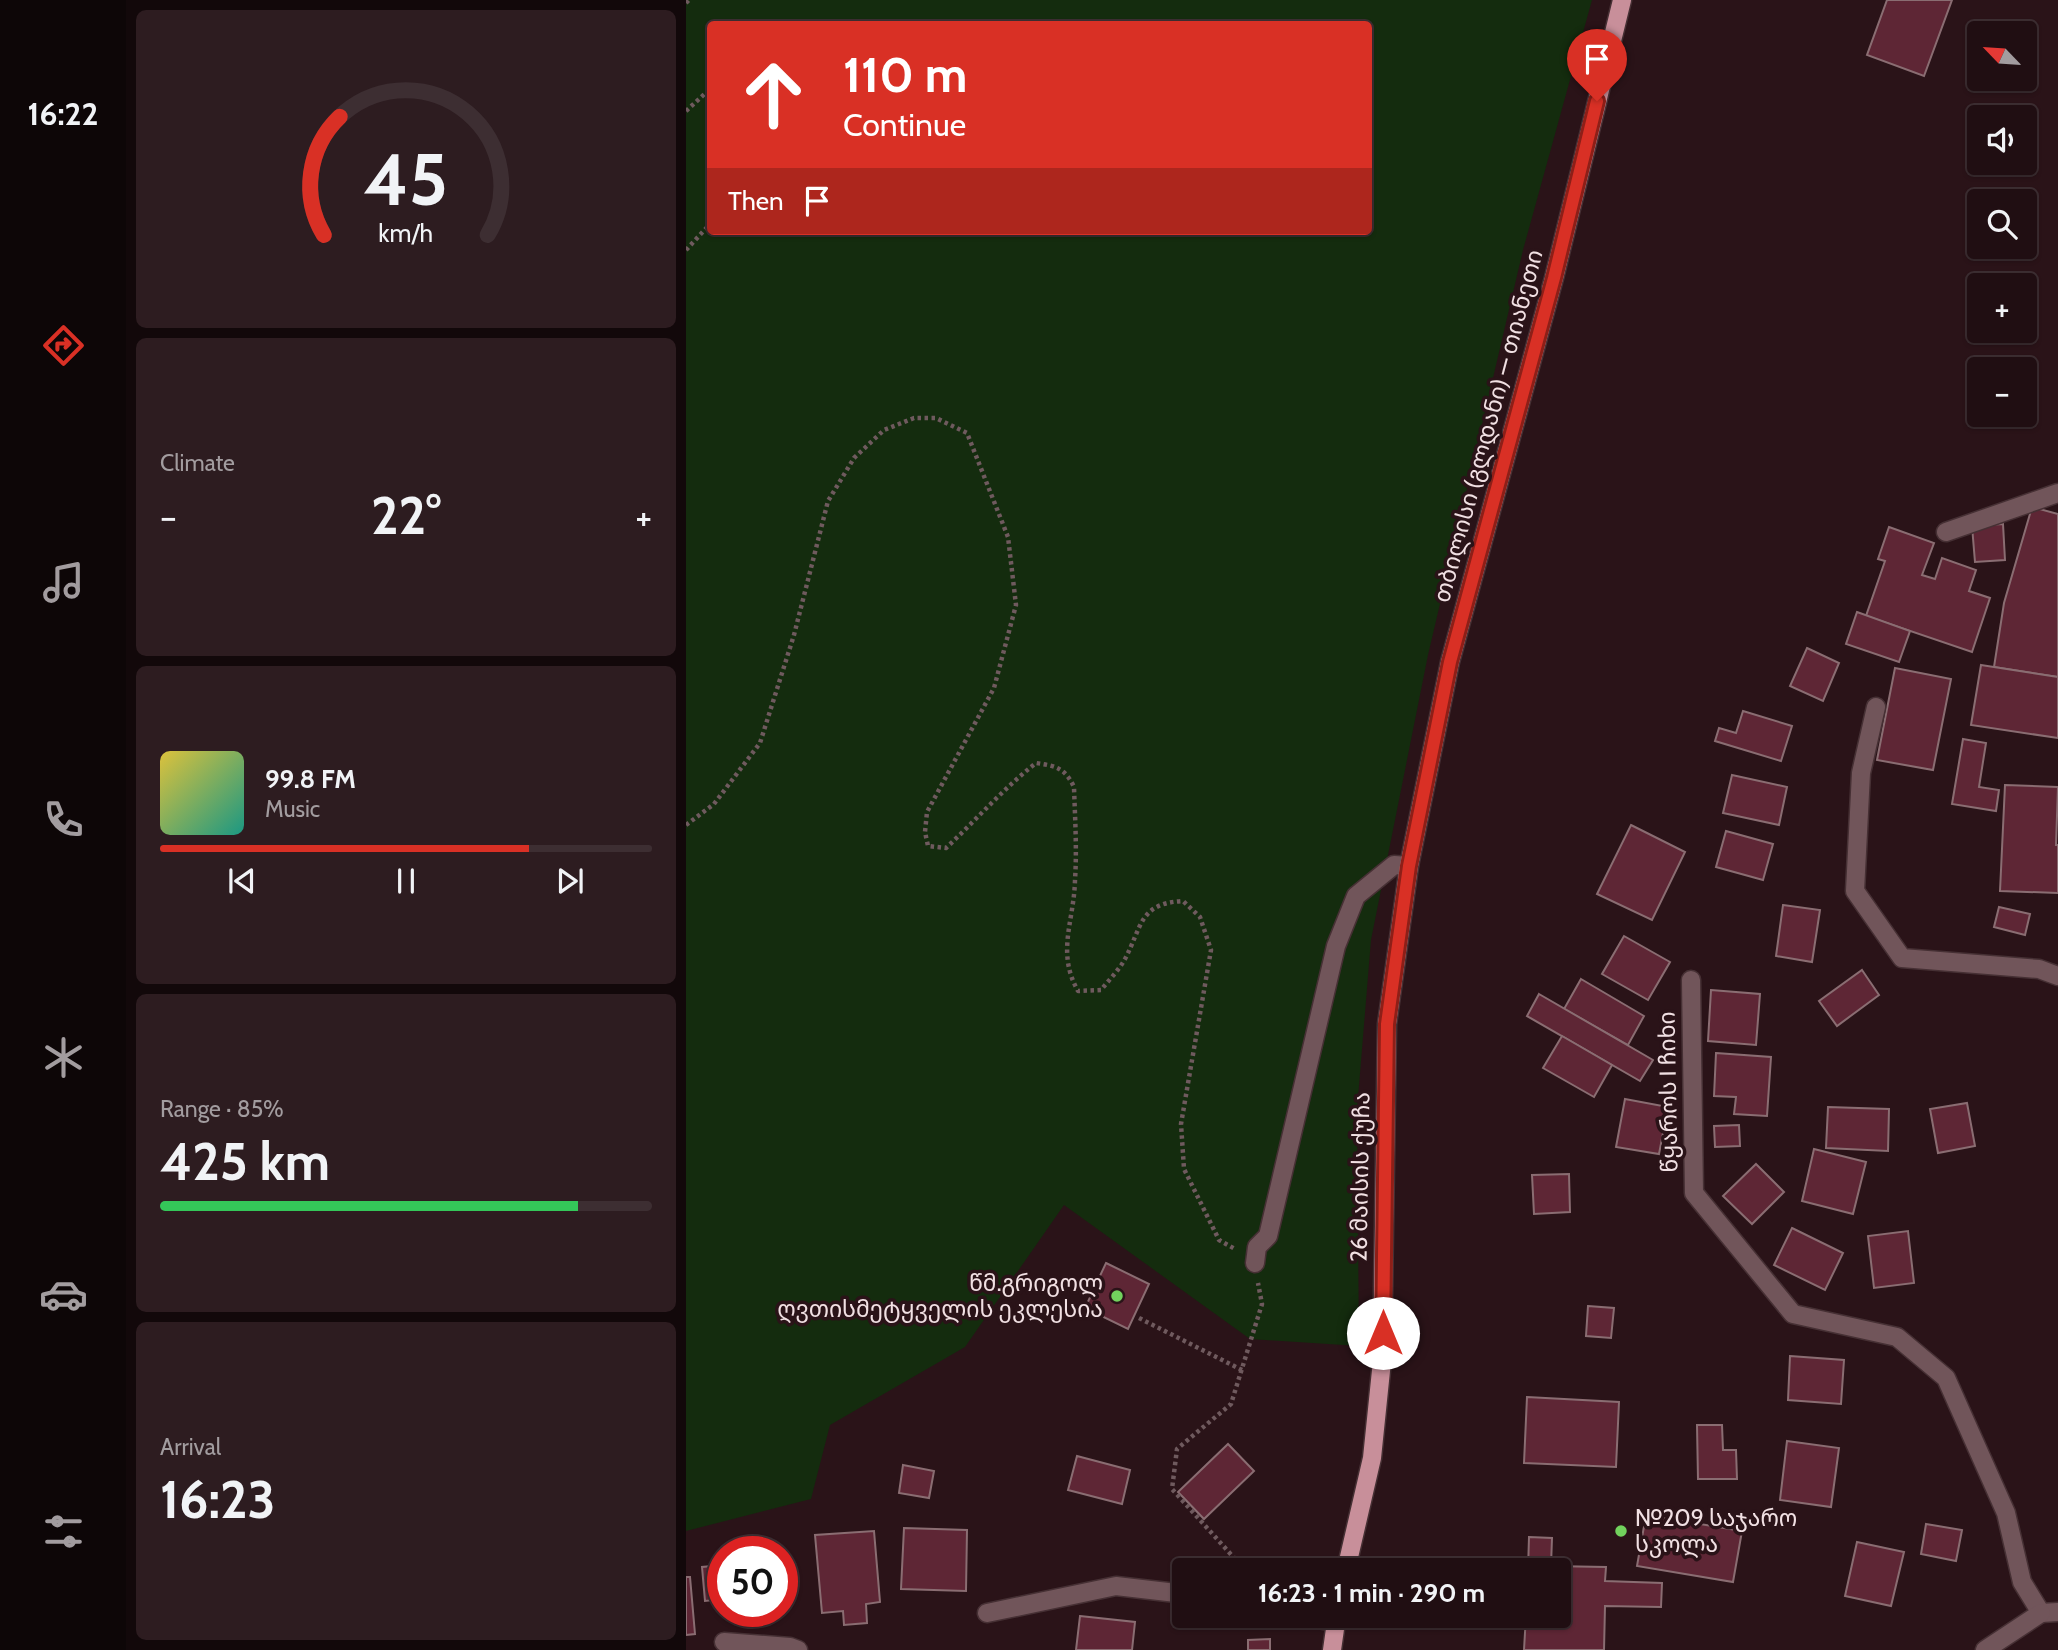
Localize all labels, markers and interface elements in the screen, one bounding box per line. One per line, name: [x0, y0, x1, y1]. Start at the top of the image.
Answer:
north arrow: [1967, 21, 2037, 91]
map controls: [1967, 21, 2037, 427]
pin: [1567, 29, 1627, 101]
icon: arrive: [1578, 40, 1616, 78]
text: 110 m: [843, 45, 967, 104]
icon: ahead: [728, 49, 819, 140]
text: 16:22: [28, 94, 98, 133]
text: Continue: [843, 105, 966, 144]
button: sound: [1967, 105, 2037, 175]
text: 45: [364, 135, 448, 223]
icon: arrive: [798, 182, 836, 220]
text: Then: [728, 185, 784, 217]
button: search: [1967, 189, 2037, 259]
text: km/h: [379, 218, 433, 248]
street label: თბილისი (გლდანი) — თიანეთი: [1427, 247, 1549, 605]
button: +: [1967, 273, 2037, 343]
icon: directions: [39, 321, 88, 370]
button: −: [1967, 357, 2037, 427]
text: Climate: [160, 449, 235, 477]
text: 22°: [371, 484, 441, 547]
text: −: [160, 493, 177, 540]
text: +: [635, 493, 652, 540]
icon: music: [39, 558, 88, 607]
text: 99.8 FM: [265, 763, 356, 795]
icon: phone: [39, 795, 88, 844]
text: Music: [265, 795, 320, 823]
icon: previous: [223, 862, 261, 900]
icon: pause: [387, 862, 425, 900]
icon: next: [551, 862, 589, 900]
street label: წყაროს I ჩიხი: [1653, 1011, 1683, 1173]
icon: climate: [39, 1033, 88, 1082]
street label: 26 მაისის ქუჩა: [1345, 1092, 1375, 1262]
text: Range · 85%: [160, 1095, 284, 1123]
text: 425 km: [160, 1130, 330, 1193]
place label: წმ.გრიგოლ ღვთისმეტყველის ეკლესია: [777, 1269, 1103, 1323]
icon: car: [39, 1270, 88, 1319]
marker: წმ.გრიგოლ ღვთისმეტყველის ეკლესია: [1109, 1288, 1125, 1304]
position arrow: [1346, 1296, 1420, 1370]
text: Arrival: [160, 1433, 221, 1461]
text: 16:23: [160, 1468, 276, 1531]
place label: №209 საჯარო სკოლა: [1635, 1504, 1797, 1558]
icon: filters: [39, 1507, 88, 1556]
marker: №209 საჯარო სკოლა: [1613, 1523, 1629, 1539]
speed limit sign: 50: [707, 1536, 798, 1627]
text: 16:23 · 1 min · 290 m: [1258, 1577, 1485, 1609]

